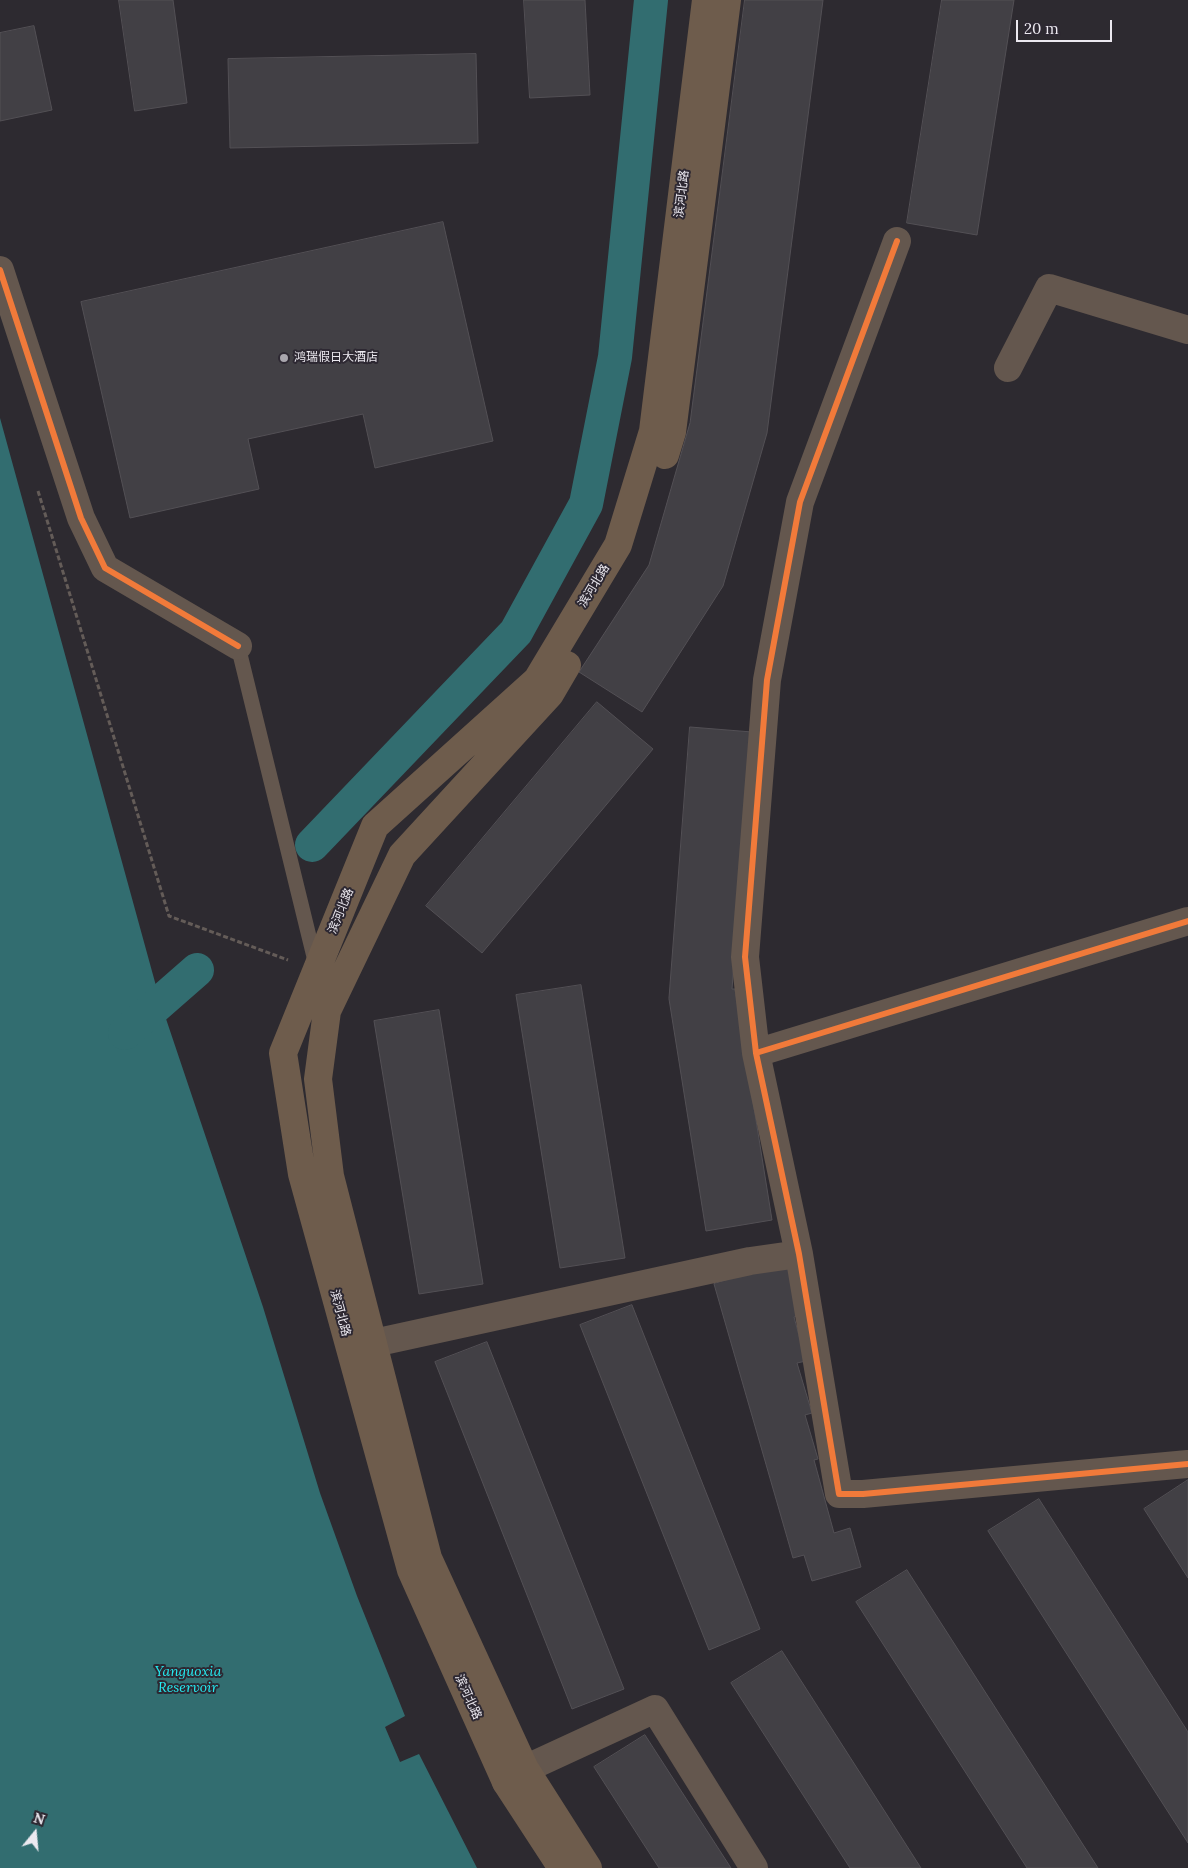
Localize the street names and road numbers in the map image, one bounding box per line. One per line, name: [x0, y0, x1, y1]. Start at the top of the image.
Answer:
street label: 滨河北路: [672, 169, 692, 219]
street label: 滨河北路: [575, 562, 613, 610]
street label: 滨河北路: [325, 886, 357, 936]
street label: 滨河北路: [327, 1288, 353, 1338]
street label: 滨河北路: [452, 1672, 484, 1722]

